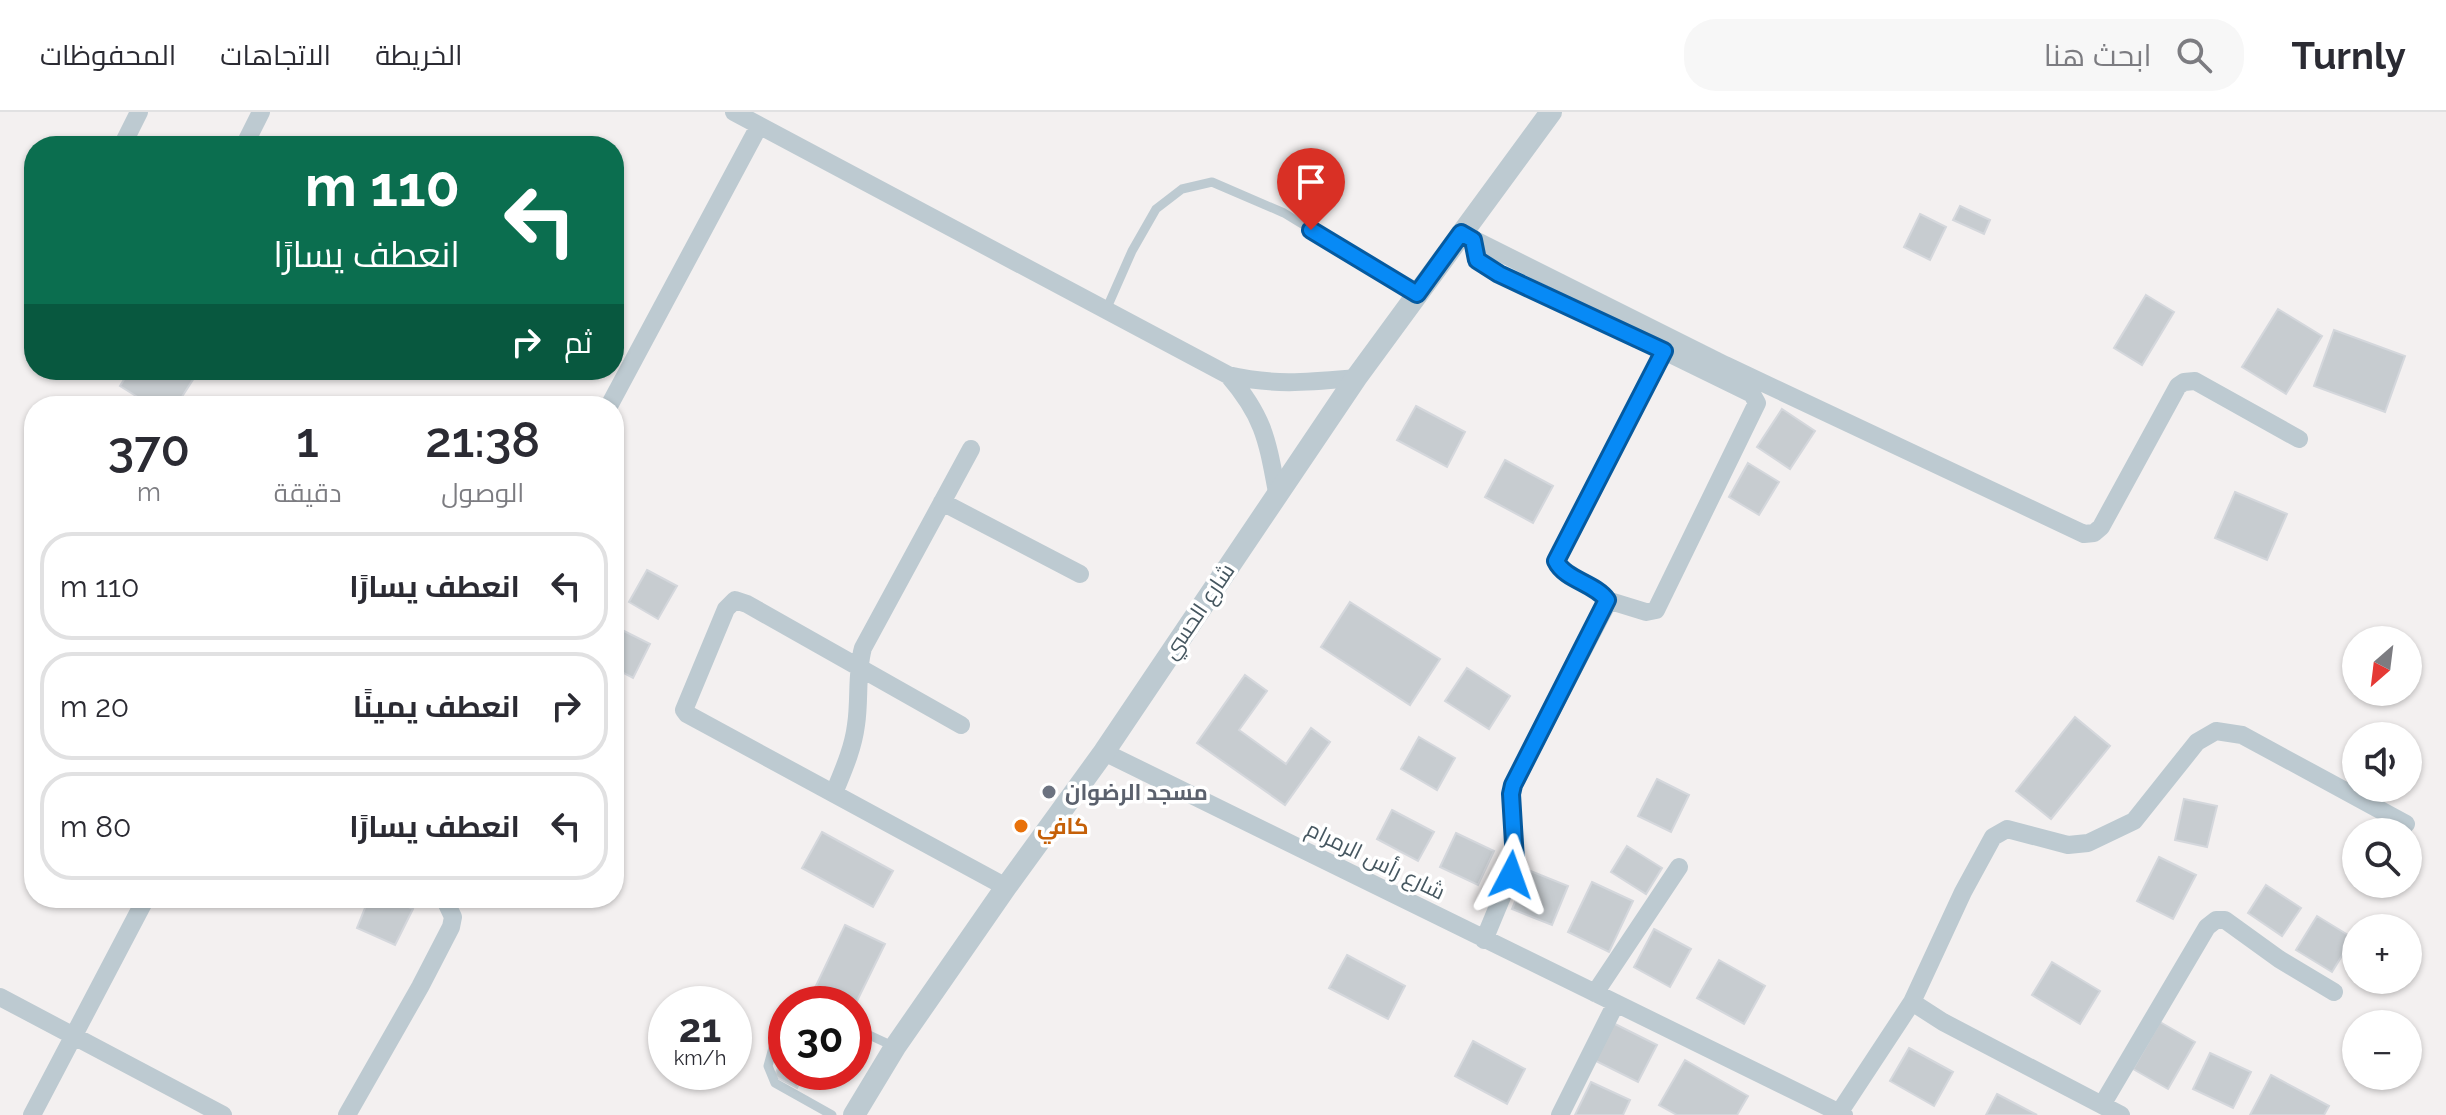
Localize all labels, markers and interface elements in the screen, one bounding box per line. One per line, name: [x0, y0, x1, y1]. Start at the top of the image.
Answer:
search box: [1684, 19, 2244, 91]
icon: search: [2172, 33, 2216, 77]
text: Turnly: [2292, 33, 2406, 78]
text: ابحث هنا: [2044, 38, 2152, 73]
text: المحفوظات: [40, 39, 176, 72]
text: الاتجاهات: [220, 39, 331, 72]
text: الخريطة: [375, 39, 463, 72]
pin: [1277, 148, 1345, 230]
text: 110 m: [305, 153, 460, 219]
icon: arrive: [1289, 160, 1333, 204]
icon: left: [488, 168, 592, 272]
text: انعطف يسارًا: [273, 233, 460, 275]
icon: right: [504, 320, 548, 364]
text: ثم: [564, 325, 592, 360]
text: 1: [296, 412, 319, 468]
text: 21:38: [425, 412, 540, 468]
text: 370: [108, 421, 190, 477]
text: m: [137, 477, 161, 507]
text: دقيقة: [274, 478, 341, 508]
text: الوصول: [441, 478, 524, 508]
street label: شارع الحسي: [1157, 558, 1243, 666]
icon: left: [544, 564, 588, 608]
text: 110 m: [60, 569, 139, 604]
text: انعطف يسارًا: [349, 569, 520, 604]
north arrow: [2342, 626, 2422, 706]
map controls: [2342, 626, 2422, 1090]
icon: right: [544, 684, 588, 728]
text: 20 m: [60, 689, 129, 724]
text: انعطف يمينًا: [353, 689, 520, 724]
button: sound: [2342, 722, 2422, 802]
place label: مسجد الرضوان: [1065, 779, 1208, 806]
marker: مسجد الرضوان: [1040, 783, 1058, 801]
icon: left: [544, 804, 588, 848]
text: 80 m: [60, 809, 131, 844]
text: انعطف يسارًا: [349, 809, 520, 844]
place label: كافي: [1037, 813, 1088, 844]
street label: شارع رأس الرمرام: [1301, 815, 1450, 908]
marker: كافي: [1012, 817, 1030, 835]
button: search: [2342, 818, 2422, 898]
position arrow: [1469, 833, 1553, 917]
button: +: [2342, 914, 2422, 994]
speed limit sign: 30: [768, 986, 872, 1090]
text: 21: [679, 1004, 721, 1051]
button: −: [2342, 1010, 2422, 1090]
text: km/h: [674, 1046, 726, 1070]

